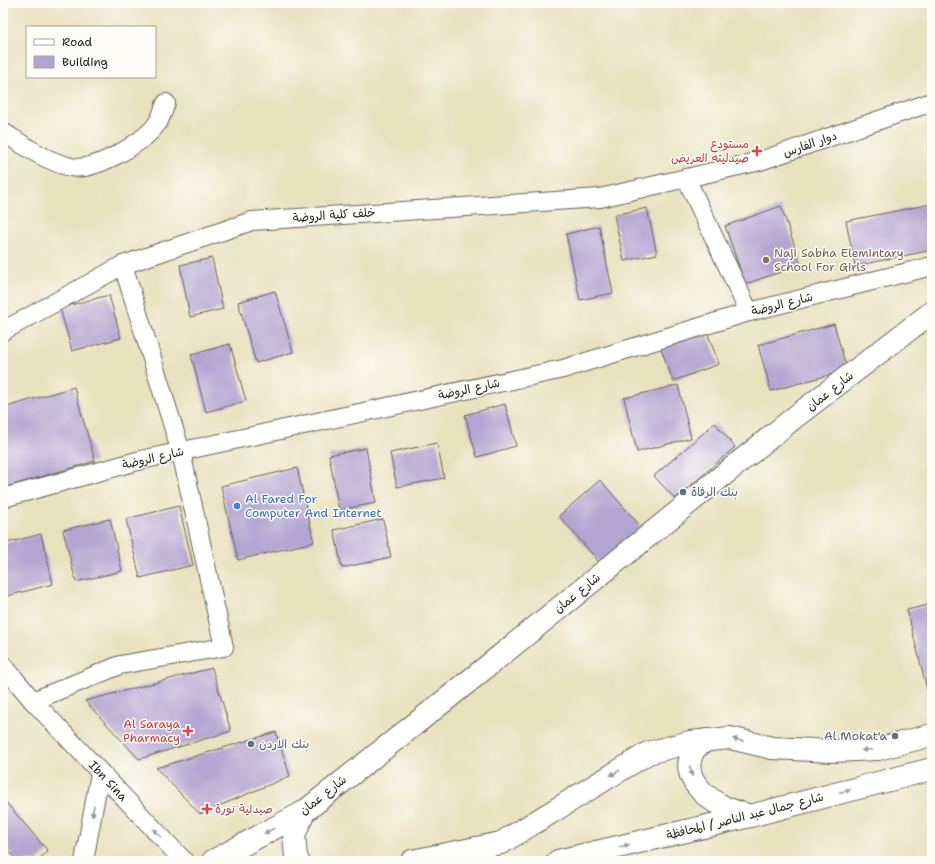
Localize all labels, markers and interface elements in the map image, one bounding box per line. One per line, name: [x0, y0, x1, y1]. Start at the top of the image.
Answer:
legend: [26, 26, 156, 78]
text: Road: [62, 34, 93, 50]
text: Building: [62, 54, 108, 70]
street label: دوار الفارس: [781, 127, 839, 161]
place label: مستودع صيدليته العريض: [671, 136, 749, 166]
marker: مستودع صيدليته العريض: [752, 146, 762, 156]
street label: خلف كلية الروضة: [292, 204, 376, 226]
place label: Naji Sabha Elemintary School For Girls: [774, 245, 904, 275]
marker: Naji Sabha Elemintary School For Girls: [761, 255, 771, 265]
street label: شارع الروضة: [750, 289, 815, 320]
street label: شارع عمان: [803, 368, 857, 415]
street label: شارع الروضة: [437, 375, 502, 404]
street label: شارع الروضة: [121, 443, 186, 474]
place label: بنك الرفاة: [691, 484, 738, 500]
marker: بنك الرفاة: [678, 487, 688, 497]
place label: Al Fared For Computer And Internet: [245, 491, 382, 521]
marker: Al Fared For Computer And Internet: [232, 501, 242, 511]
street label: شارع عمان: [550, 569, 604, 618]
place label: Al Saraya Pharmacy: [123, 716, 181, 746]
marker: Al Saraya Pharmacy: [183, 726, 193, 736]
place label: Al Mokat'a: [824, 728, 888, 744]
marker: Al Mokat'a: [890, 731, 900, 741]
place label: بنك الاردن: [259, 736, 309, 752]
one-way arrow: [732, 736, 744, 742]
marker: بنك الاردن: [246, 739, 256, 749]
one-way arrow: [861, 746, 873, 753]
street label: Ibn Sina: [85, 757, 131, 805]
one-way arrow: [688, 765, 694, 777]
one-way arrow: [610, 769, 620, 777]
street label: شارع عمان: [296, 772, 350, 819]
one-way arrow: [839, 788, 851, 794]
street label: شارع جمال عبد الناصر / المحافظة: [665, 789, 826, 844]
place label: صيدلية نورة: [215, 801, 273, 817]
marker: صيدلية نورة: [202, 804, 212, 814]
one-way arrow: [90, 805, 96, 817]
one-way arrow: [263, 827, 275, 834]
one-way arrow: [152, 828, 162, 838]
one-way arrow: [618, 843, 630, 849]

